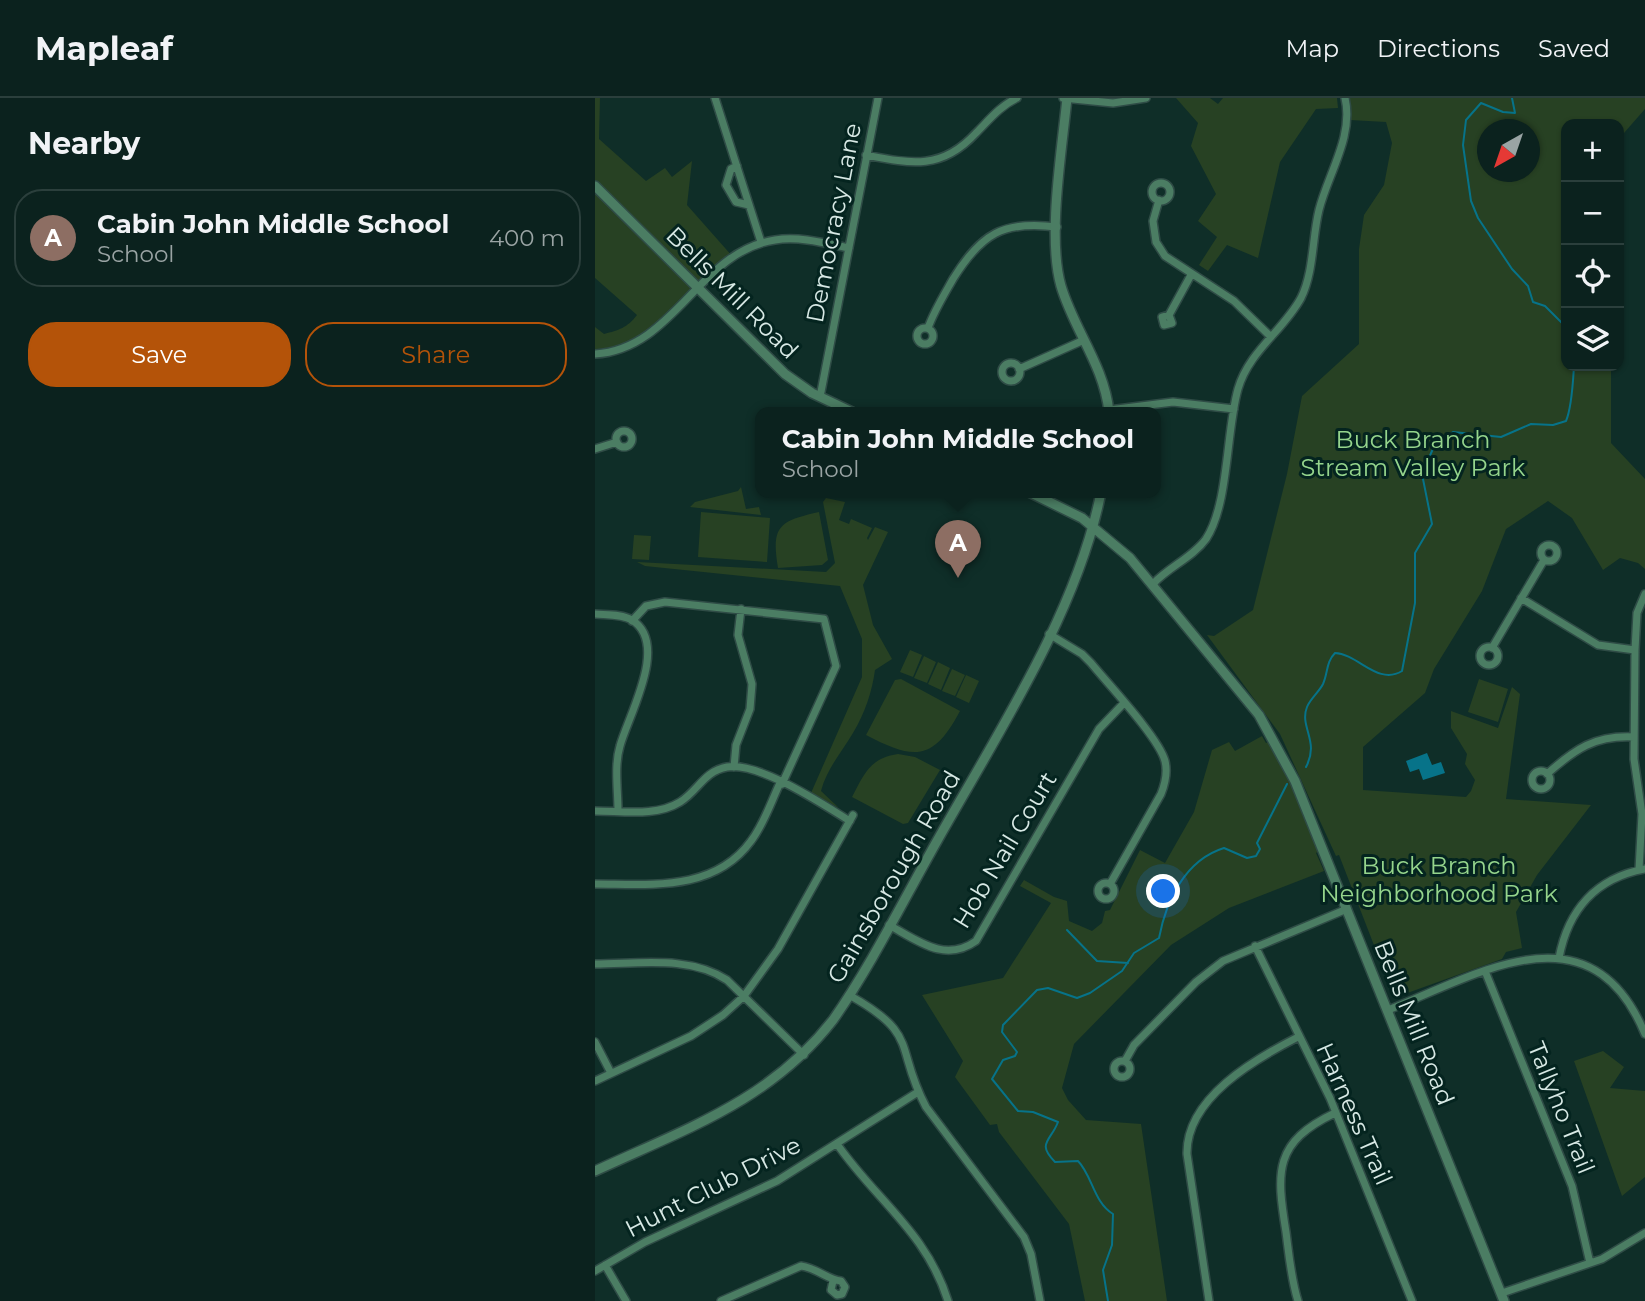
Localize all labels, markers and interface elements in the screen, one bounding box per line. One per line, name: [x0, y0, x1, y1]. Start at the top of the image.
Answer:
text: Mapleaf: [35, 28, 173, 68]
text: Map: [1286, 34, 1339, 63]
text: Directions: [1377, 34, 1500, 63]
text: Saved: [1538, 34, 1610, 63]
north arrow: [1477, 119, 1540, 182]
map controls: [1561, 119, 1624, 371]
button: +: [1561, 119, 1624, 182]
street label: Democracy Lane: [800, 121, 867, 325]
text: Nearby: [28, 125, 140, 162]
button: −: [1561, 182, 1624, 245]
text: Cabin John Middle School: [97, 208, 449, 240]
street label: Bells Mill Road: [660, 221, 804, 365]
text: A: [44, 224, 62, 252]
text: 400 m: [489, 224, 565, 252]
text: School: [97, 240, 175, 268]
button: locate: [1561, 245, 1624, 308]
button: layers: [1561, 308, 1624, 371]
button: Save: [28, 322, 291, 387]
button: Share: [305, 322, 567, 387]
popup: [755, 407, 1161, 498]
text: Cabin John Middle School: [782, 423, 1134, 455]
park label: Buck Branch Stream Valley Park: [1301, 425, 1526, 482]
text: School: [782, 455, 859, 483]
pin: A: [935, 520, 981, 578]
street label: Gainsborough Road: [821, 765, 966, 988]
street label: Hob Nail Court: [946, 766, 1063, 933]
park label: Buck Branch Neighborhood Park: [1320, 851, 1558, 908]
your location: [1146, 874, 1180, 908]
street label: Bells Mill Road: [1368, 936, 1461, 1109]
street label: Harness Trail: [1310, 1038, 1399, 1189]
street label: Tallyho Trail: [1522, 1038, 1601, 1178]
street label: Hunt Club Drive: [620, 1130, 805, 1243]

